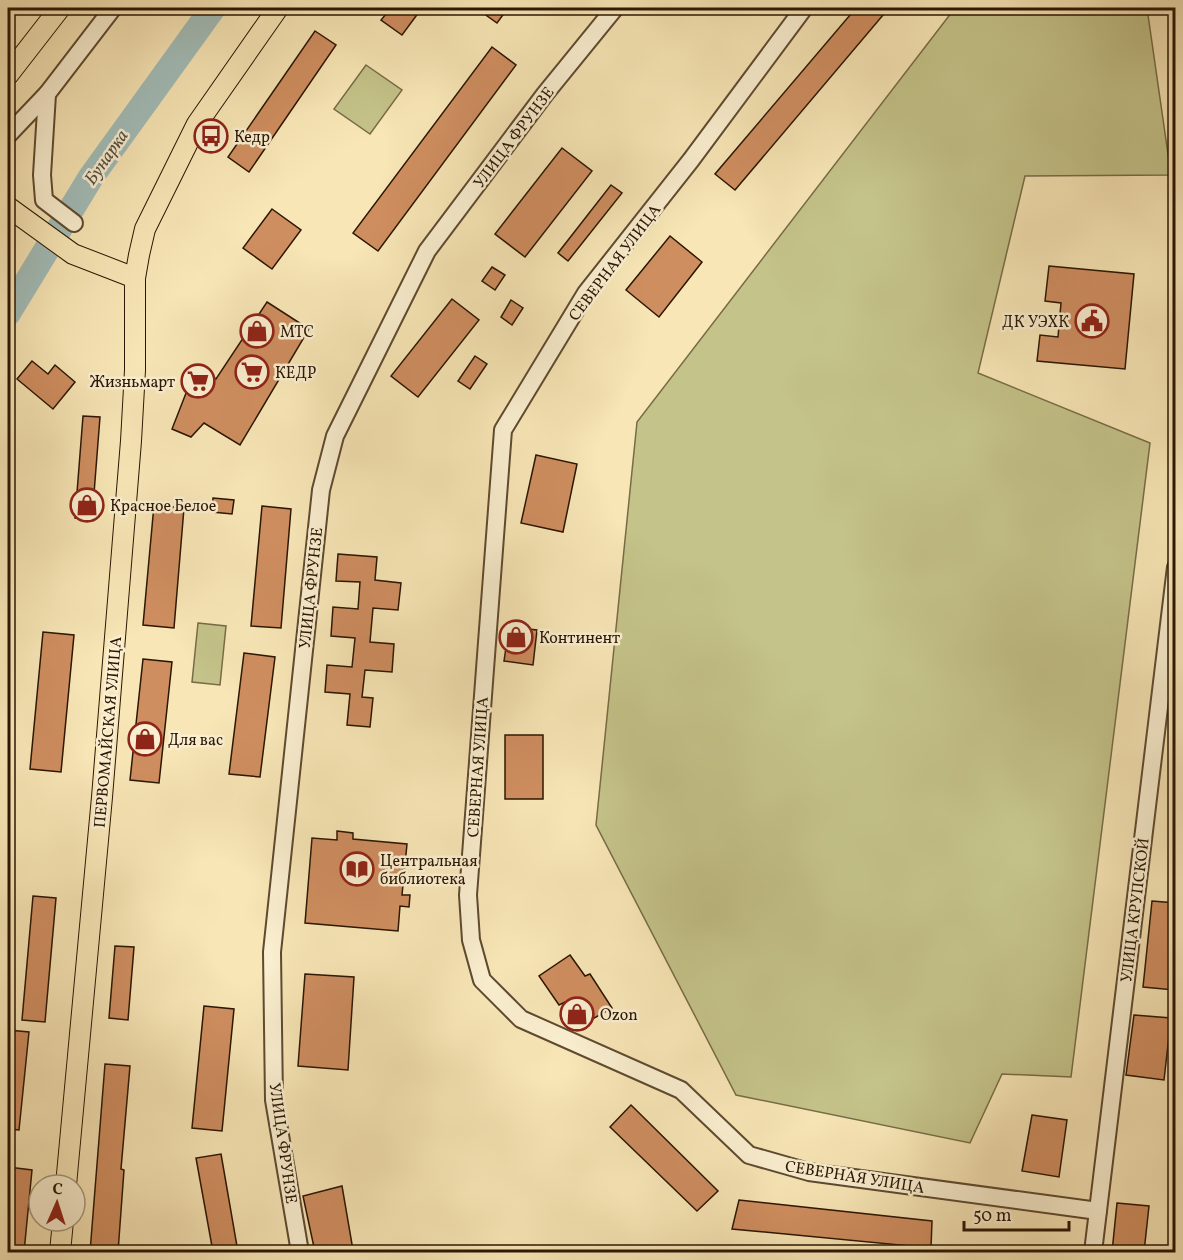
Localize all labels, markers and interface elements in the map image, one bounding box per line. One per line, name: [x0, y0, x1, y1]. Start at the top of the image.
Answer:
street label: УЛИЦА ФРУНЗЕ: [469, 83, 560, 193]
bus stop icon: Кедр: [193, 118, 229, 154]
water label: Бунарка: [79, 125, 135, 190]
place label: Кедр: [234, 127, 270, 149]
street label: СЕВЕРНАЯ УЛИЦА: [564, 200, 667, 326]
public building icon: ДК УЭХК: [1074, 303, 1110, 339]
place label: ДК УЭХК: [1002, 312, 1069, 334]
shop icon: МТС: [239, 313, 275, 349]
place label: МТС: [280, 322, 314, 344]
supermarket icon: КЕДР: [234, 354, 270, 390]
supermarket icon: Жизньмарт: [180, 363, 216, 399]
place label: КЕДР: [275, 363, 316, 385]
place label: Жизньмарт: [89, 372, 175, 394]
shop icon: Красное Белое: [69, 487, 105, 523]
place label: Красное Белое: [110, 496, 216, 518]
street label: УЛИЦА ФРУНЗЕ: [295, 526, 329, 650]
shop icon: Континент: [498, 619, 534, 655]
place label: Континент: [539, 628, 620, 650]
street label: ПЕРВОМАЙСКАЯ УЛИЦА: [90, 636, 128, 829]
street label: СЕВЕРНАЯ УЛИЦА: [463, 696, 495, 838]
shop icon: Для вас: [127, 721, 163, 757]
place label: Для вас: [168, 730, 223, 752]
street label: УЛИЦА КРУПСКОЙ: [1116, 837, 1156, 984]
library icon: Центральная библиотека: [339, 851, 375, 887]
place label: Центральная библиотека: [380, 851, 478, 891]
shop icon: Ozon: [559, 996, 595, 1032]
place label: Ozon: [600, 1005, 638, 1027]
street label: УЛИЦА ФРУНЗЕ: [263, 1081, 301, 1205]
street label: СЕВЕРНАЯ УЛИЦА: [783, 1156, 926, 1200]
north arrow: [27, 1173, 87, 1233]
text: С: [52, 1179, 63, 1201]
scale bar: [964, 1194, 1069, 1232]
text: 50 m: [973, 1204, 1012, 1229]

